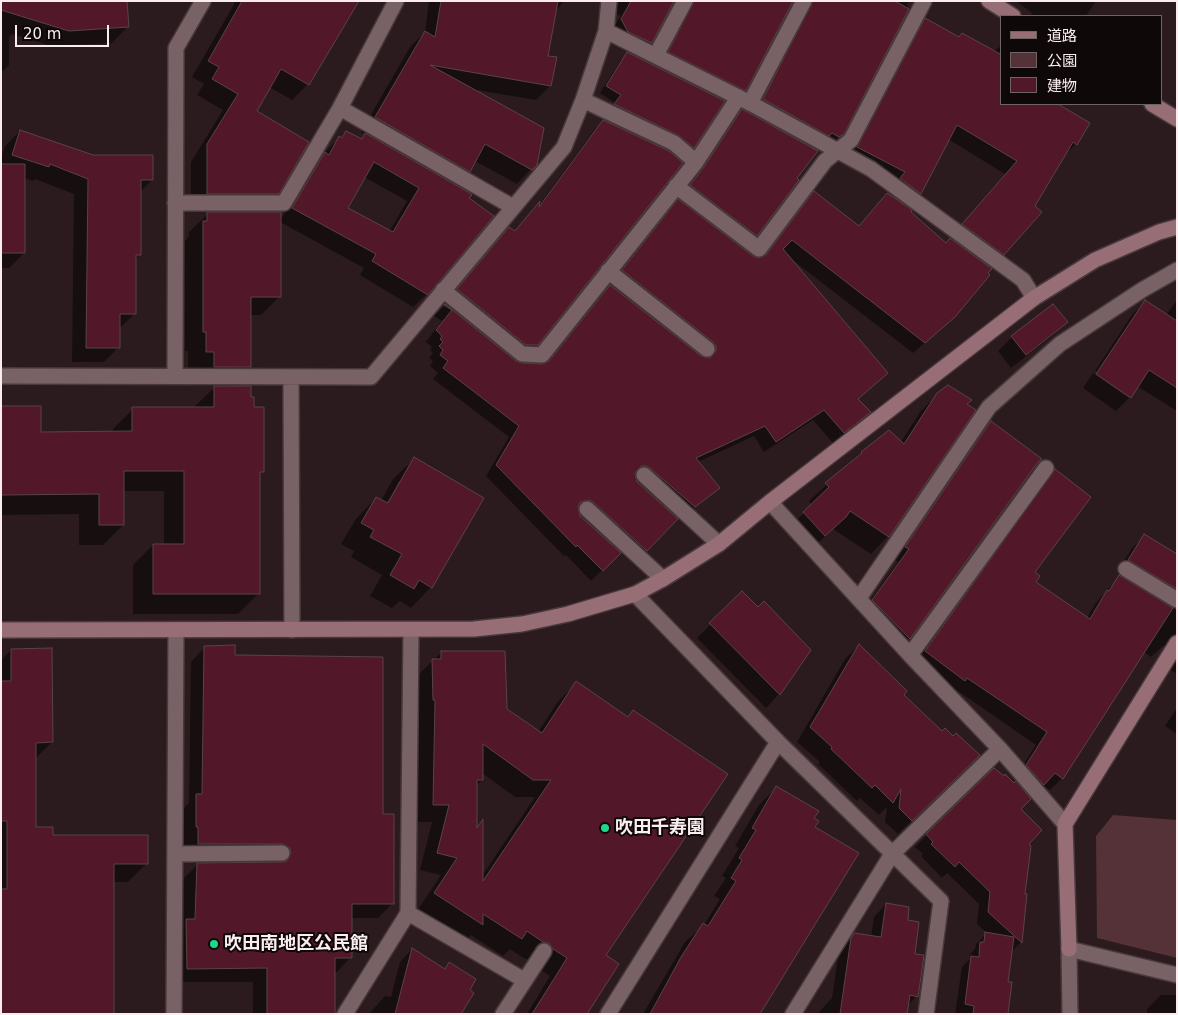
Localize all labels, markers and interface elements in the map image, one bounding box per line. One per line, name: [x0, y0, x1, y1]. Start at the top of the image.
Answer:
scale bar: [18, 15, 111, 47]
legend: [1000, 15, 1163, 105]
text: 20 m: [23, 25, 61, 43]
text: 道路: [1047, 27, 1077, 45]
text: 公園: [1047, 52, 1077, 70]
text: 建物: [1047, 77, 1077, 95]
place label: 吹田千寿園: [615, 817, 705, 839]
marker: 吹田千寿園: [599, 822, 611, 834]
place label: 吹田南地区公民館: [224, 933, 368, 955]
marker: 吹田南地区公民館: [208, 938, 220, 950]

